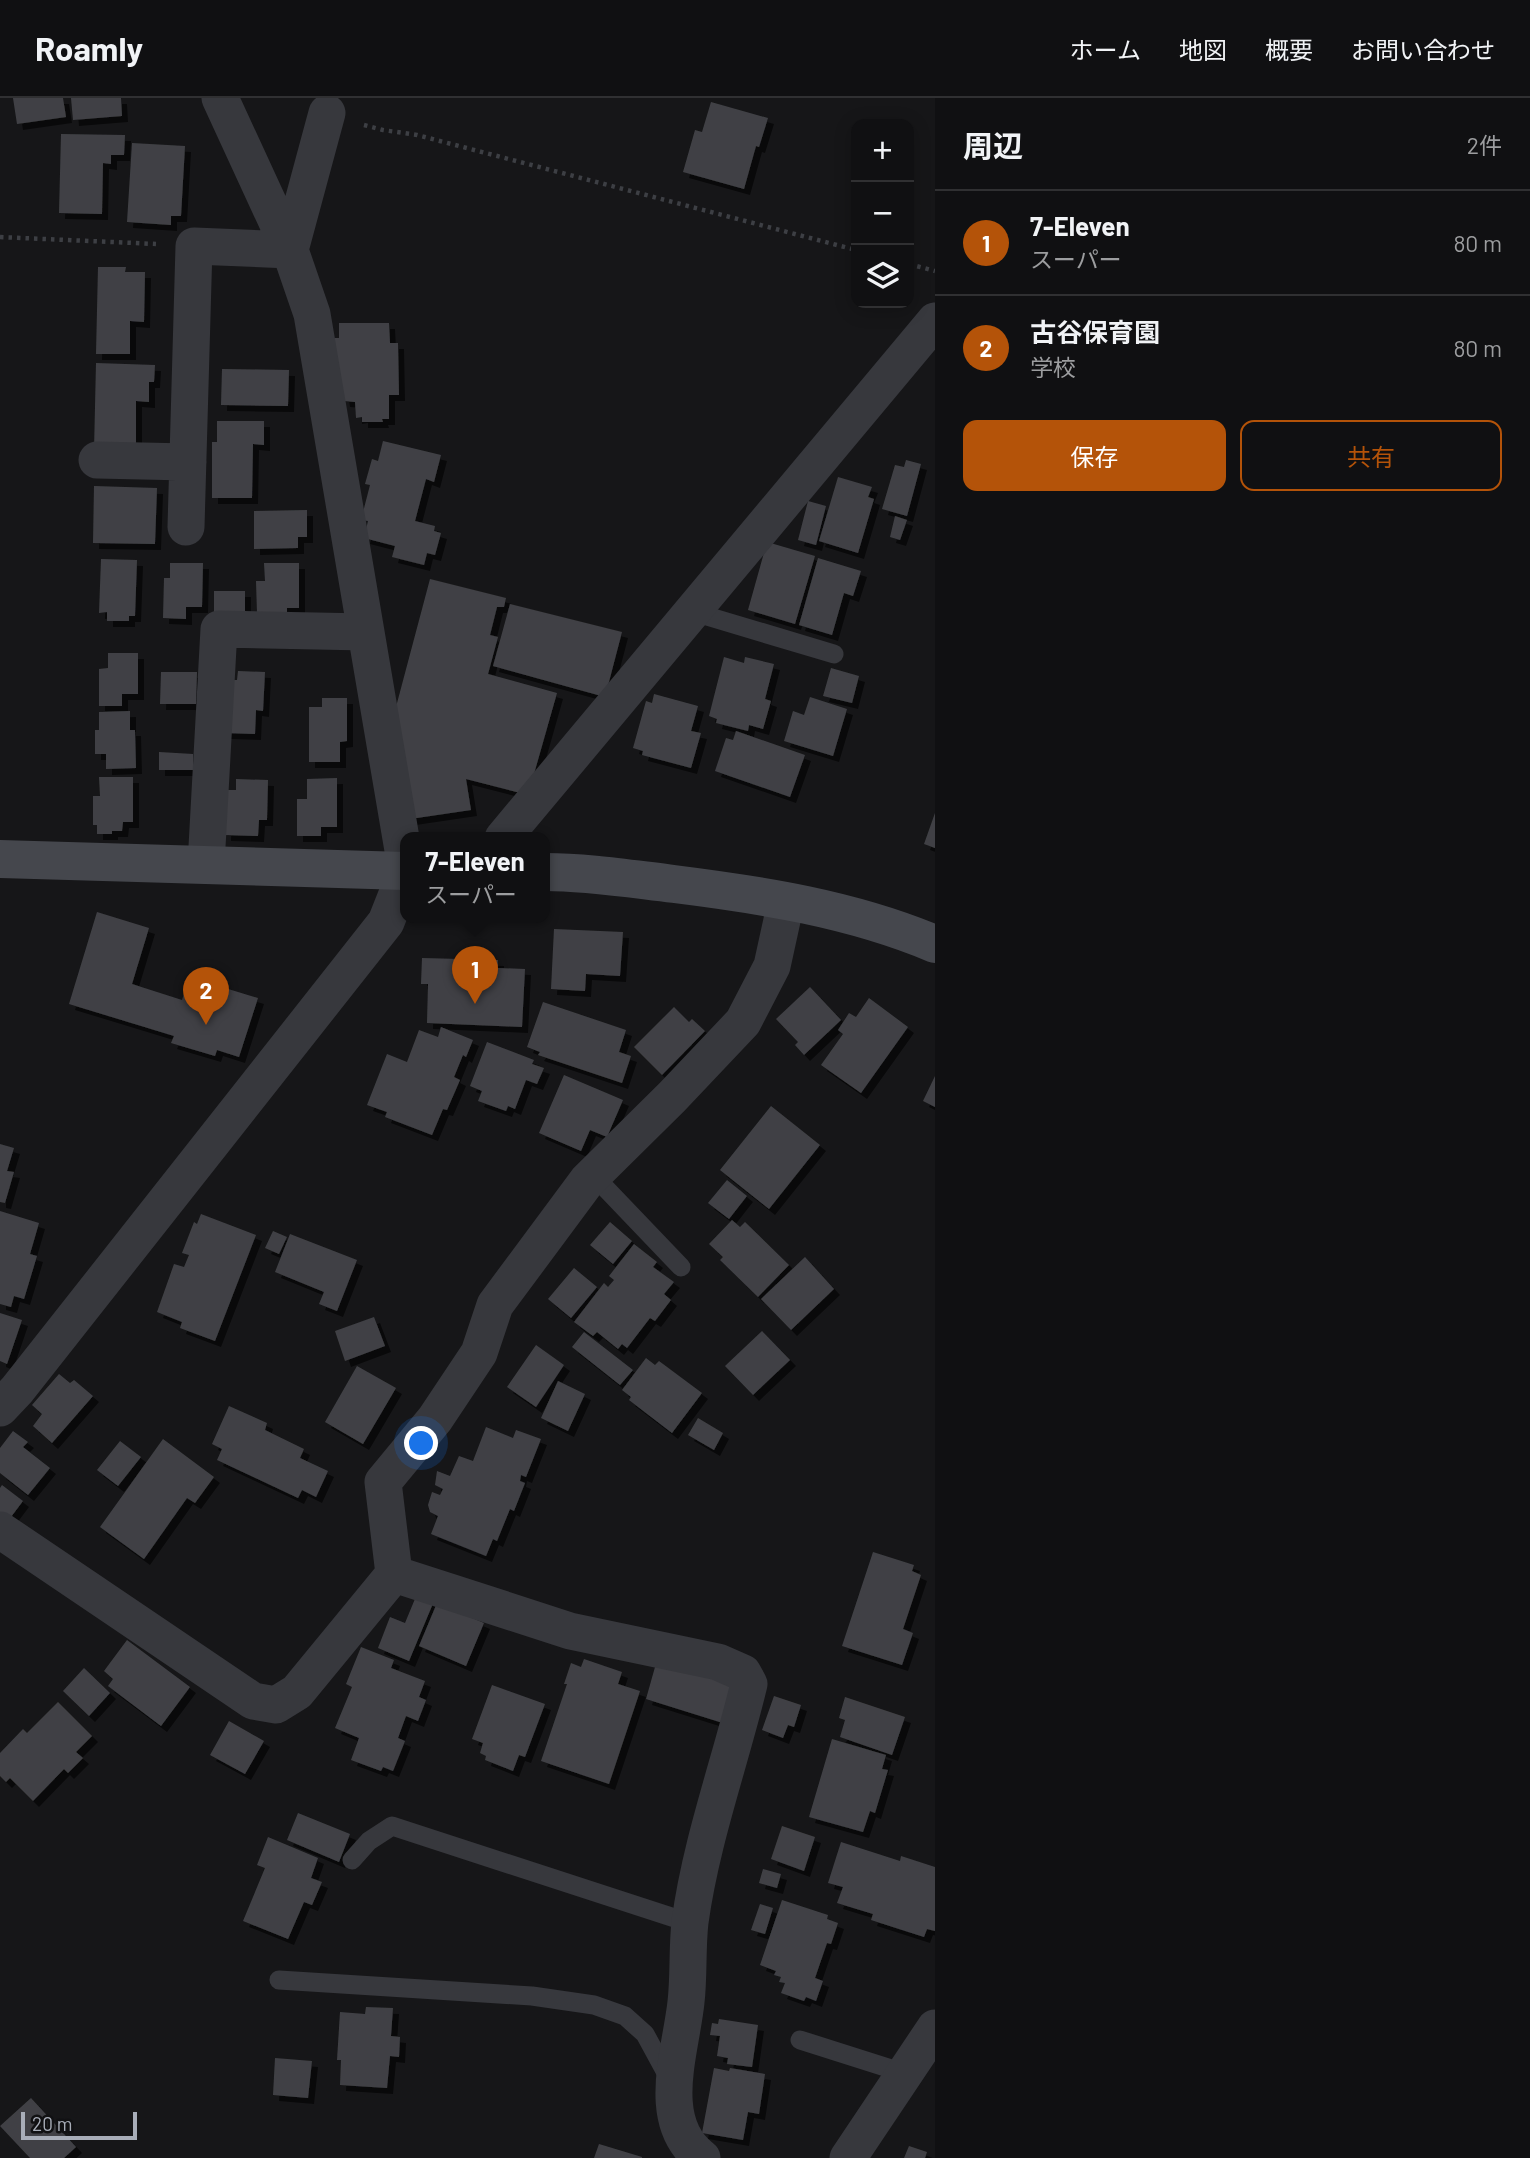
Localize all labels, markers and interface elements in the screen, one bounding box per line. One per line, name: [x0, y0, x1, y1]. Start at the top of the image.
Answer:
text: Roamly: [35, 28, 143, 68]
text: ホーム: [1070, 35, 1141, 64]
text: 地図: [1179, 35, 1227, 64]
text: 概要: [1265, 35, 1313, 64]
text: お問い合わせ: [1351, 35, 1495, 64]
map controls: [851, 119, 914, 308]
button: +: [851, 119, 914, 182]
text: 周辺: [963, 127, 1023, 163]
text: 2件: [1467, 131, 1502, 159]
button: −: [851, 182, 914, 245]
text: 7-Eleven: [1030, 210, 1130, 241]
text: 1: [982, 229, 990, 257]
text: 80 m: [1453, 229, 1502, 257]
button: layers: [851, 245, 914, 308]
text: スーパー: [1030, 245, 1122, 273]
text: 古谷保育園: [1030, 316, 1160, 347]
text: 2: [980, 334, 992, 362]
text: 80 m: [1453, 334, 1502, 362]
text: 学校: [1030, 353, 1076, 381]
button: 保存: [963, 420, 1226, 491]
button: 共有: [1240, 420, 1502, 491]
popup: [400, 832, 550, 923]
text: 7-Eleven: [425, 845, 525, 876]
text: スーパー: [425, 880, 517, 908]
pin: 1: [452, 946, 498, 1004]
pin: 2: [183, 967, 229, 1025]
your location: [404, 1426, 438, 1460]
scale bar: [21, 2109, 136, 2141]
text: 20 m: [32, 2112, 72, 2135]

